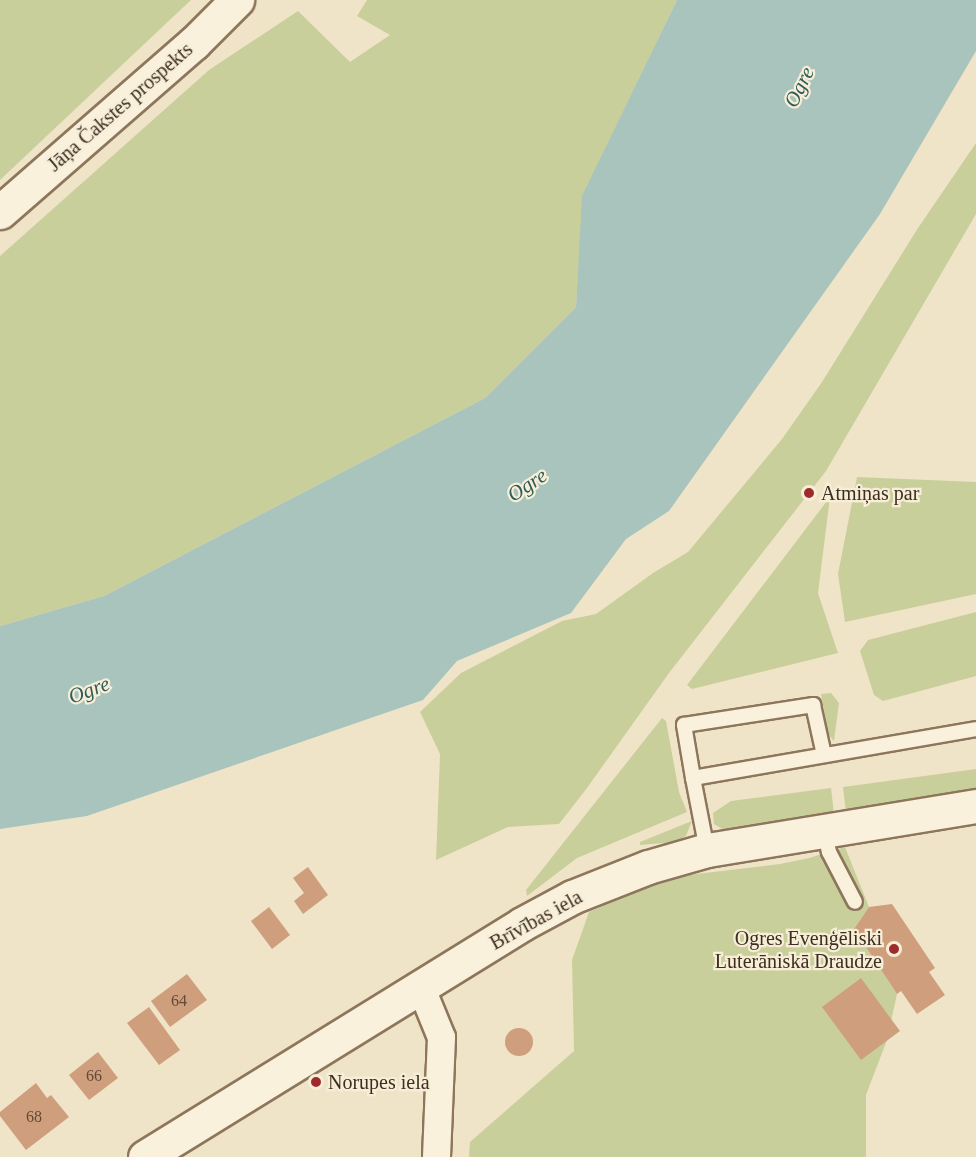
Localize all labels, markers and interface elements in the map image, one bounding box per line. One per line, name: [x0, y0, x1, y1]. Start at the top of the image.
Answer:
street label: Jāņa Čakstes prospekts: [43, 37, 197, 177]
water label: Ogre: [778, 62, 820, 112]
water label: Ogre: [502, 463, 552, 507]
place label: Atmiņas par: [821, 481, 919, 505]
marker: Atmiņas par: [802, 486, 816, 500]
water label: Ogre: [65, 671, 113, 709]
street label: Brīvības iela: [486, 885, 586, 955]
place label: Ogres Evenģēliski Luterāniskā Draudze: [715, 926, 882, 973]
marker: Ogres Evenģēliski Luterāniskā Draudze: [887, 942, 901, 956]
house number: 64: [171, 991, 187, 1011]
house number: 66: [86, 1066, 102, 1086]
place label: Norupes iela: [328, 1070, 430, 1094]
marker: Norupes iela: [309, 1075, 323, 1089]
house number: 68: [26, 1107, 42, 1127]

